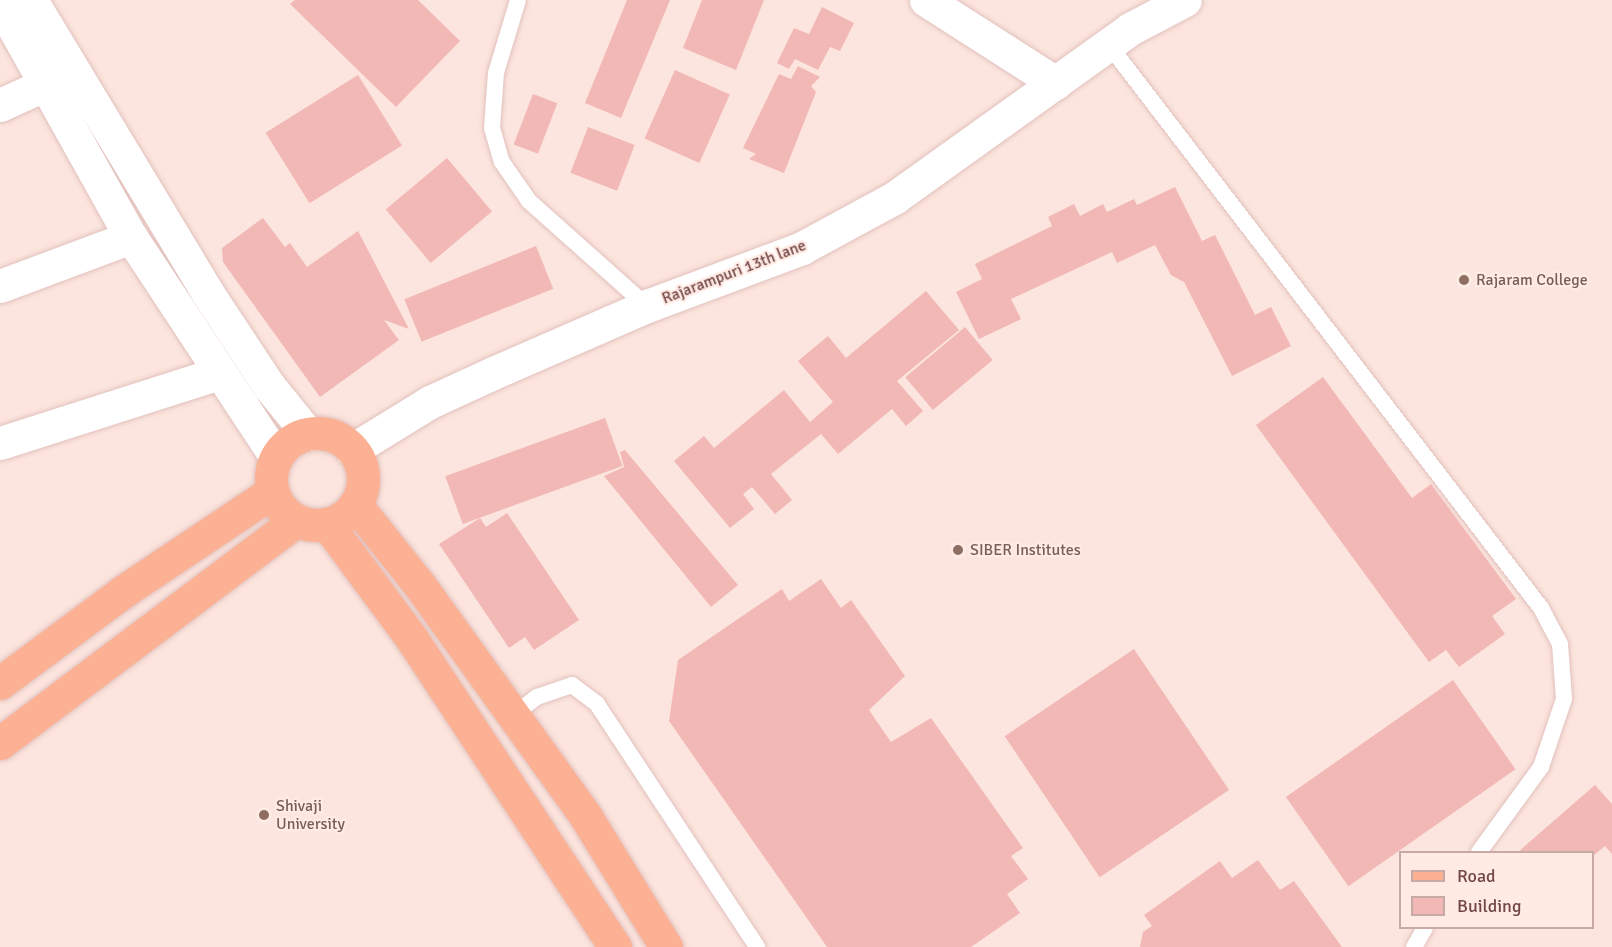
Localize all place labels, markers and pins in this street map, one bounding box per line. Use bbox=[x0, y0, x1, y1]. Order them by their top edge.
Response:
place label: Rajaram College bbox=[1476, 270, 1588, 290]
marker: Rajaram College bbox=[1457, 273, 1471, 287]
place label: SIBER Institutes bbox=[970, 540, 1081, 560]
marker: SIBER Institutes bbox=[951, 543, 965, 557]
place label: Shivaji University bbox=[276, 796, 345, 834]
marker: Shivaji University bbox=[257, 808, 271, 822]

